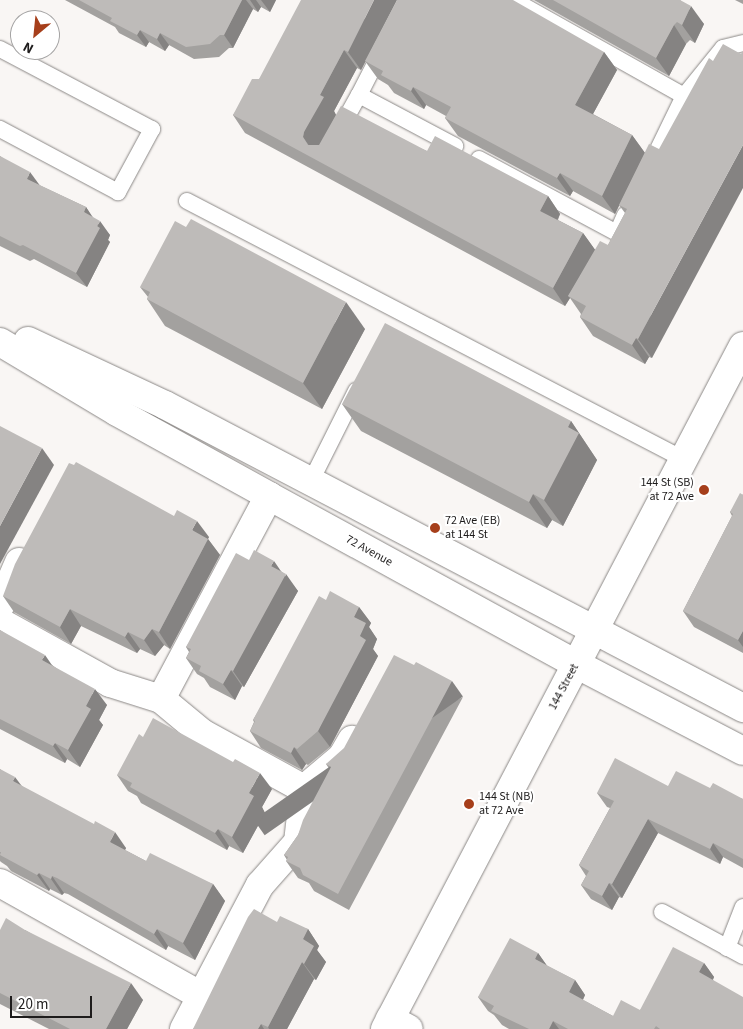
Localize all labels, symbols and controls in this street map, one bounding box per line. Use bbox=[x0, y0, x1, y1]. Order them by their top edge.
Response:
north arrow bbox=[10, 10, 60, 60]
text: N bbox=[20, 36, 37, 58]
place label: 144 St (SB) at 72 Ave bbox=[640, 476, 694, 504]
marker: 144 St (SB) at 72 Ave bbox=[698, 484, 710, 496]
place label: 72 Ave (EB) at 144 St bbox=[445, 514, 500, 542]
marker: 72 Ave (EB) at 144 St bbox=[429, 522, 441, 534]
street label: 72 Avenue bbox=[343, 532, 395, 570]
street label: 144 Street bbox=[546, 661, 582, 713]
place label: 144 St (NB) at 72 Ave bbox=[479, 790, 534, 818]
marker: 144 St (NB) at 72 Ave bbox=[463, 798, 475, 810]
scale bar bbox=[12, 986, 95, 1018]
text: 20 m bbox=[18, 994, 48, 1015]

